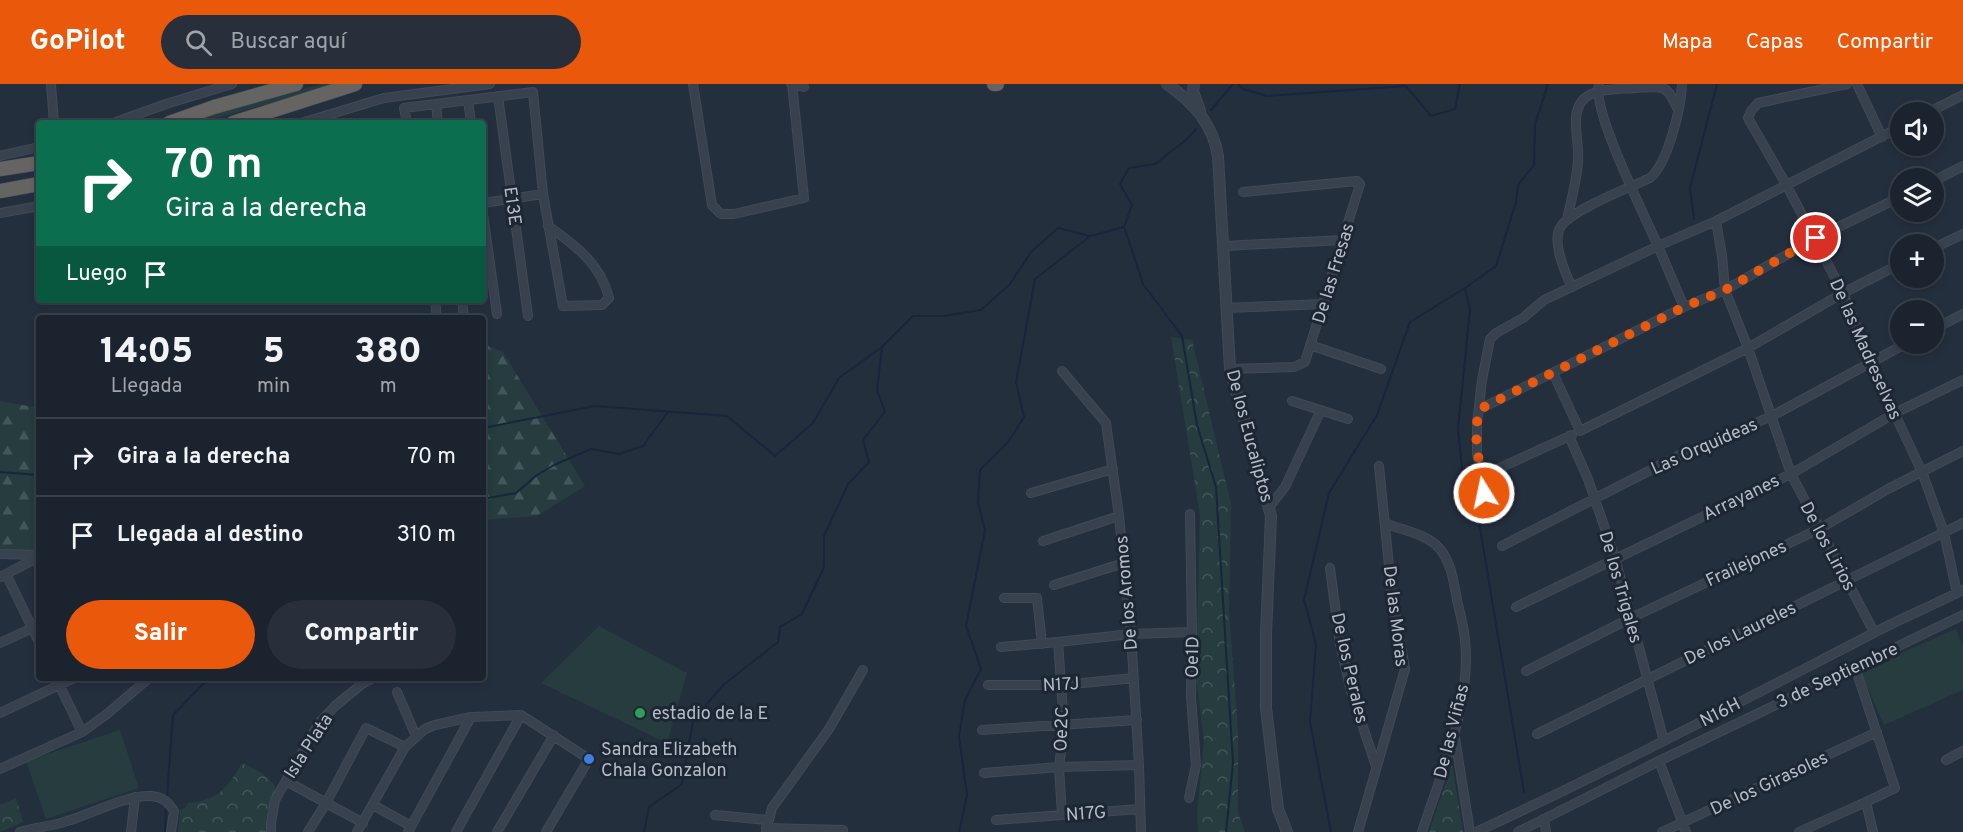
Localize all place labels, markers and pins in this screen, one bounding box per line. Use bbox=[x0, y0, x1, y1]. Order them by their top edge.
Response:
pin bbox=[1790, 212, 1841, 263]
place label: estadio de la E bbox=[652, 703, 768, 726]
marker: estadio de la E bbox=[633, 706, 647, 720]
place label: Sandra Elizabeth Chala Gonzalon bbox=[601, 739, 737, 783]
marker: Sandra Elizabeth Chala Gonzalon bbox=[582, 752, 596, 766]

